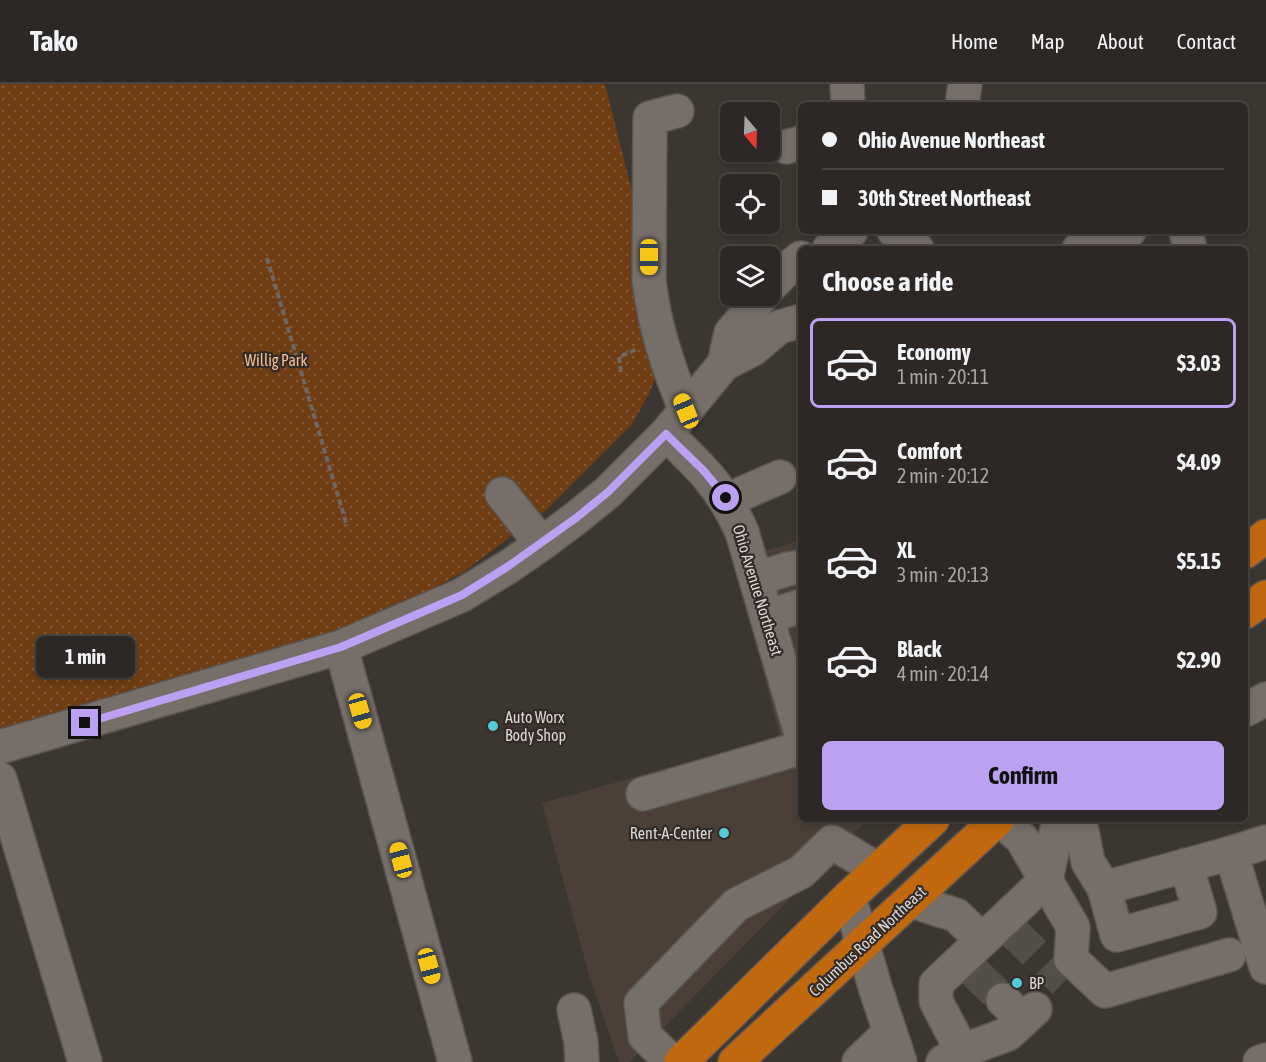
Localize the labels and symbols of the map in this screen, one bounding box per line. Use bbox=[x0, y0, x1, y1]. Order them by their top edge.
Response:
north arrow bbox=[720, 102, 780, 162]
car bbox=[640, 239, 658, 275]
park label: Willig Park bbox=[244, 351, 308, 370]
car bbox=[671, 391, 701, 431]
route start bbox=[712, 484, 739, 511]
street label: Ohio Avenue Northeast bbox=[730, 522, 787, 658]
callout: 1 min bbox=[36, 636, 134, 678]
car bbox=[346, 691, 374, 731]
place label: Auto Worx Body Shop bbox=[505, 708, 566, 745]
route end bbox=[71, 709, 98, 736]
marker: Auto Worx Body Shop bbox=[486, 719, 500, 733]
place label: Rent-A-Center bbox=[630, 824, 712, 842]
marker: Rent-A-Center bbox=[717, 826, 731, 840]
car bbox=[388, 840, 414, 880]
street label: Columbus Road Northeast bbox=[805, 882, 929, 1000]
car bbox=[416, 946, 442, 986]
place label: BP bbox=[1029, 974, 1045, 992]
marker: BP bbox=[1010, 976, 1024, 990]

